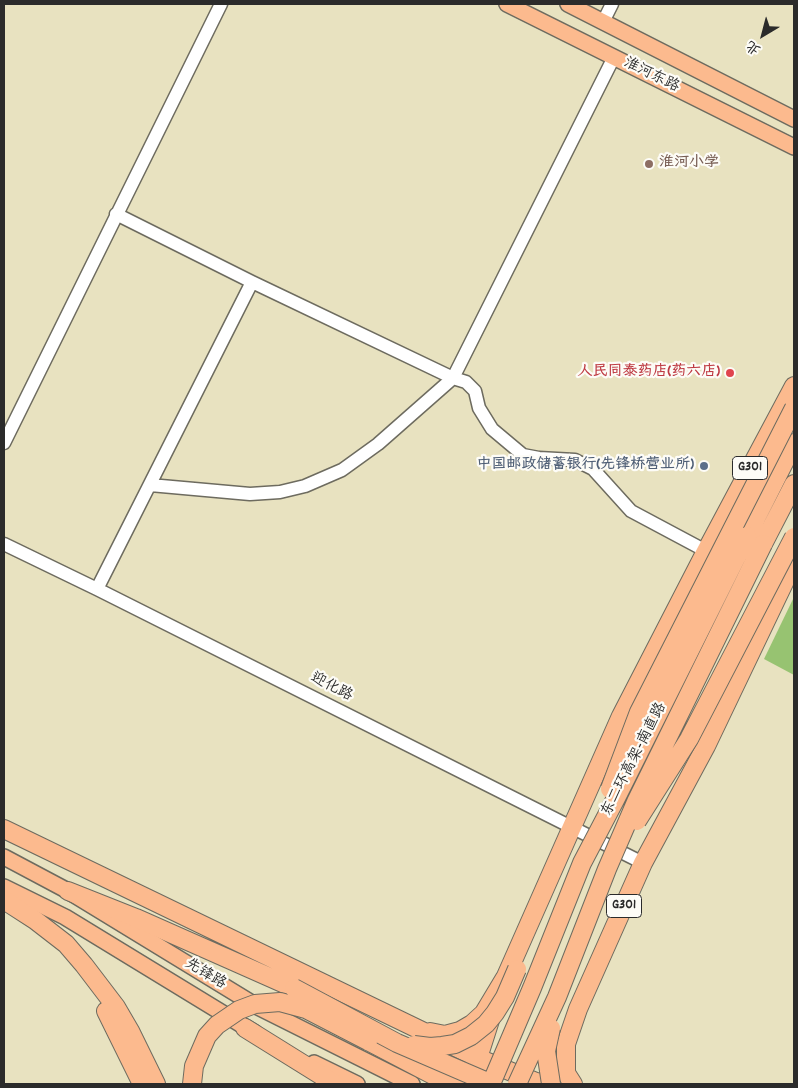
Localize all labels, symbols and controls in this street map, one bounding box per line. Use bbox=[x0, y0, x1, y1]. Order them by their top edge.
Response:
north arrow bbox=[738, 10, 788, 60]
text: 北 bbox=[742, 35, 766, 59]
street label: 淮河东路 bbox=[620, 55, 682, 97]
place label: 淮河小学 bbox=[659, 155, 719, 173]
marker: 淮河小学 bbox=[643, 158, 655, 170]
place label: 人民同泰药店(药六店) bbox=[578, 364, 720, 382]
marker: 人民同泰药店(药六店) bbox=[724, 367, 736, 379]
road number: G301 bbox=[732, 456, 768, 479]
place label: 中国邮政储蓄银行(先锋桥营业所) bbox=[477, 457, 694, 475]
marker: 中国邮政储蓄银行(先锋桥营业所) bbox=[698, 460, 710, 472]
street label: 迎化路 bbox=[307, 670, 355, 706]
street label: 东二环高架-南直路 bbox=[599, 700, 671, 820]
road number: G301 bbox=[606, 894, 642, 918]
street label: 先锋路 bbox=[181, 956, 229, 994]

